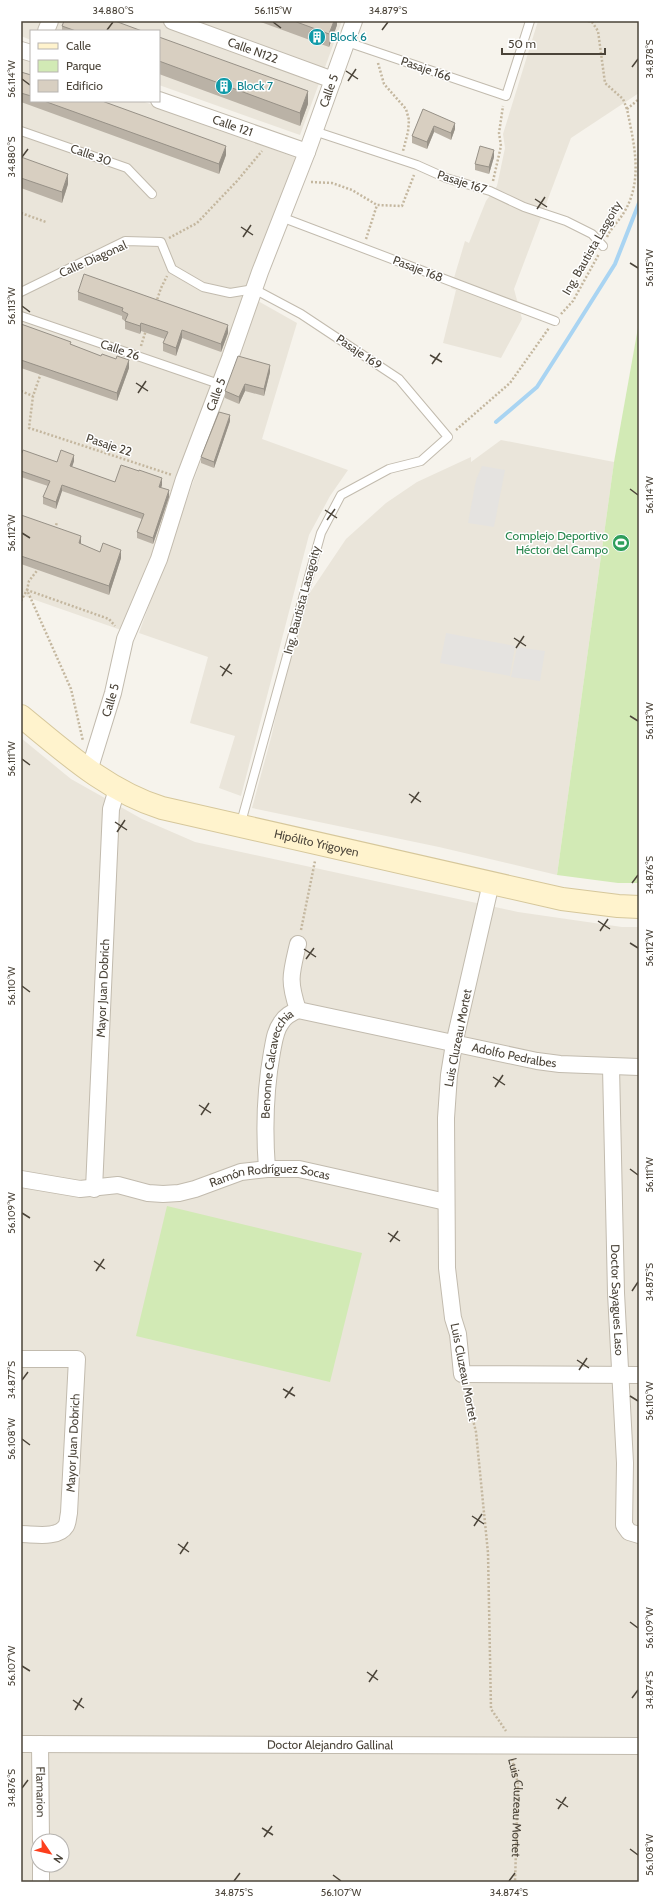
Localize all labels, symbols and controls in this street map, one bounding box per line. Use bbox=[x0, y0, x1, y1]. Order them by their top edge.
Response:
text: 34.880°S bbox=[93, 4, 134, 17]
text: 56.115°W bbox=[254, 4, 292, 17]
text: 34.879°S bbox=[369, 4, 407, 17]
building icon: Block 6 bbox=[307, 27, 327, 47]
place label: Block 6 bbox=[330, 29, 367, 44]
legend bbox=[30, 30, 160, 102]
scale bar bbox=[502, 30, 605, 56]
street label: Calle N122 bbox=[226, 34, 280, 66]
text: 50 m bbox=[508, 36, 536, 51]
text: Calle bbox=[66, 38, 91, 53]
text: 34.878°S bbox=[643, 39, 656, 79]
street label: Pasaje 166 bbox=[399, 53, 453, 84]
text: Parque bbox=[66, 58, 101, 73]
text: 56.114°W bbox=[5, 60, 18, 98]
street label: Calle 5 bbox=[316, 72, 341, 109]
building icon: Block 7 bbox=[214, 76, 234, 96]
text: Edificio bbox=[66, 78, 103, 93]
place label: Block 7 bbox=[237, 78, 273, 93]
street label: Calle 121 bbox=[211, 111, 255, 139]
text: 34.880°S bbox=[5, 136, 18, 177]
street label: Calle 30 bbox=[69, 141, 114, 169]
street label: Pasaje 167 bbox=[435, 166, 489, 197]
street label: Ing. Bautista Lasgoity bbox=[559, 198, 625, 297]
street label: Calle Diagonal bbox=[57, 237, 129, 280]
text: 56.115°W bbox=[643, 249, 656, 287]
street label: Pasaje 168 bbox=[391, 252, 445, 285]
text: 56.113°W bbox=[5, 287, 18, 325]
street label: Pasaje 169 bbox=[333, 331, 385, 372]
street label: Calle 26 bbox=[98, 336, 142, 363]
street label: Calle 5 bbox=[203, 376, 229, 413]
street label: Pasaje 22 bbox=[84, 430, 134, 459]
text: 56.114°W bbox=[643, 476, 656, 514]
text: 56.112°W bbox=[5, 514, 18, 552]
place label: Complejo Deportivo Héctor del Campo bbox=[505, 528, 608, 557]
sports icon: Complejo Deportivo Héctor del Campo bbox=[611, 533, 631, 553]
street label: Ing. Bautista Lasagoity bbox=[280, 544, 323, 656]
street label: Calle 5 bbox=[98, 682, 122, 719]
text: 56.113°W bbox=[643, 702, 656, 740]
text: 56.111°W bbox=[5, 741, 18, 777]
street label: Hipólito Yrigoyen bbox=[273, 826, 361, 860]
text: 34.876°S bbox=[643, 856, 656, 894]
text: 56.112°W bbox=[643, 929, 656, 967]
street label: Mayor Juan Dobrich bbox=[93, 938, 112, 1038]
text: 56.110°W bbox=[5, 966, 18, 1005]
street label: Luis Cluzeau Mortet bbox=[441, 988, 474, 1088]
street label: Benonne Calcavecchia bbox=[257, 1006, 296, 1119]
street label: Adolfo Pedralbes bbox=[471, 1039, 558, 1070]
text: 56.111°W bbox=[643, 1157, 656, 1193]
street label: Ramón Rodríguez Socas bbox=[207, 1161, 332, 1190]
text: 56.109°W bbox=[5, 1192, 18, 1234]
street label: Doctor Sayagues Laso bbox=[608, 1244, 627, 1356]
text: 34.875°S bbox=[643, 1263, 656, 1301]
street label: Luis Cluzeau Mortet bbox=[448, 1322, 481, 1422]
text: 34.877°S bbox=[5, 1361, 18, 1399]
text: 56.110°W bbox=[643, 1381, 656, 1420]
street label: Mayor Juan Dobrich bbox=[62, 1393, 83, 1493]
text: 56.108°W bbox=[5, 1418, 18, 1460]
text: 56.109°W bbox=[643, 1607, 656, 1649]
text: 56.107°W bbox=[5, 1645, 18, 1686]
text: 34.874°S bbox=[643, 1671, 656, 1709]
street label: Doctor Alejandro Gallinal bbox=[267, 1737, 393, 1752]
street label: Luis Cluzeau Mortet bbox=[505, 1756, 527, 1857]
street label: Flamarion bbox=[33, 1766, 49, 1818]
text: 34.876°S bbox=[5, 1769, 18, 1807]
north arrow bbox=[30, 1833, 70, 1873]
text: 56.108°W bbox=[643, 1834, 656, 1876]
text: N bbox=[50, 1851, 66, 1866]
text: 34.875°S bbox=[215, 1886, 253, 1899]
text: 56.107°W bbox=[321, 1886, 362, 1899]
text: 34.874°S bbox=[490, 1886, 528, 1899]

